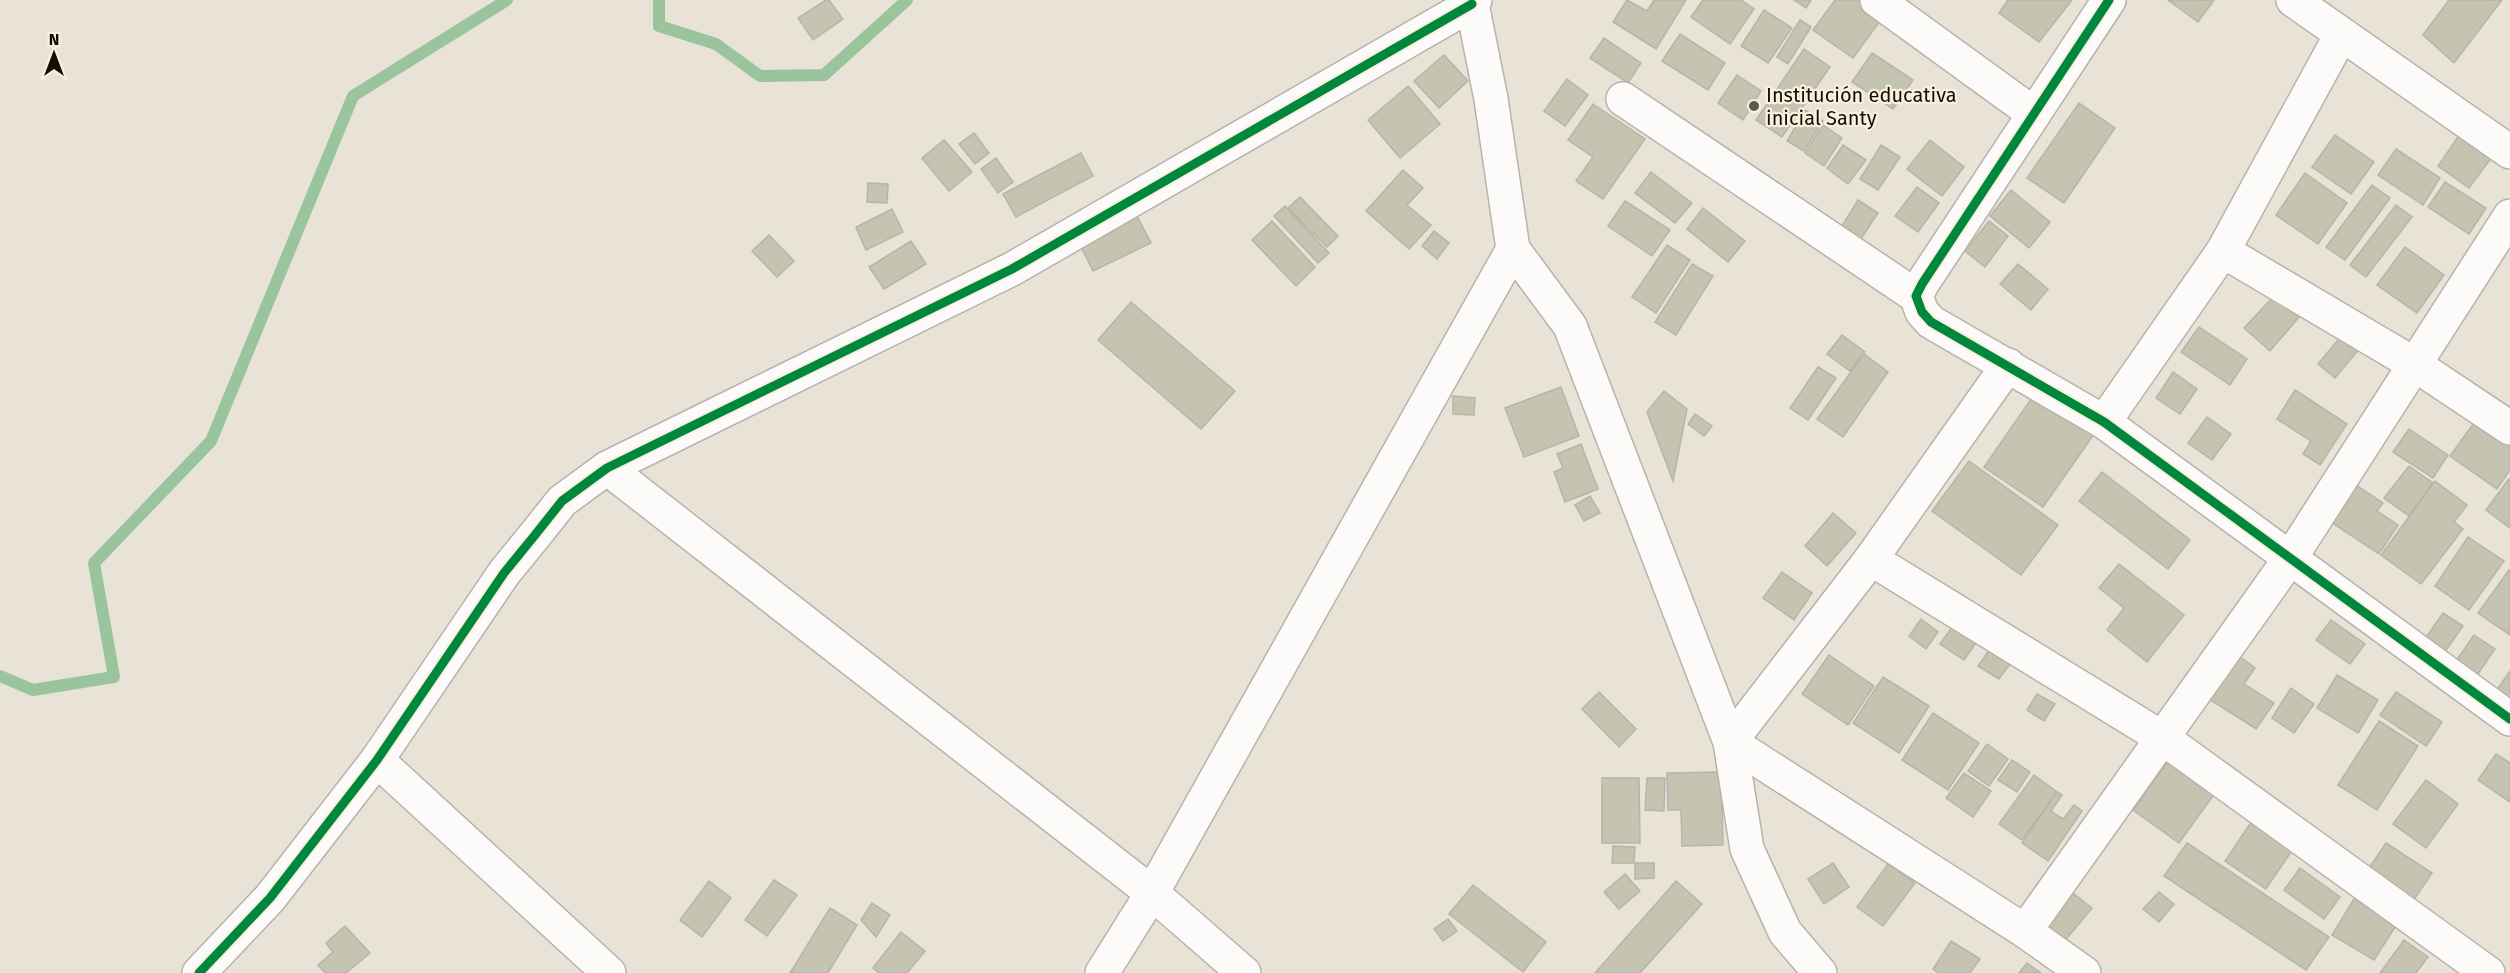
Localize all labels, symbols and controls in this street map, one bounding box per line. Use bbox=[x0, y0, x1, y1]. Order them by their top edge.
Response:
north arrow bbox=[24, 24, 84, 84]
text: N bbox=[49, 30, 59, 49]
place label: Institución educativa inicial Santy bbox=[1766, 83, 1957, 130]
marker: Institución educativa inicial Santy bbox=[1747, 99, 1761, 113]

